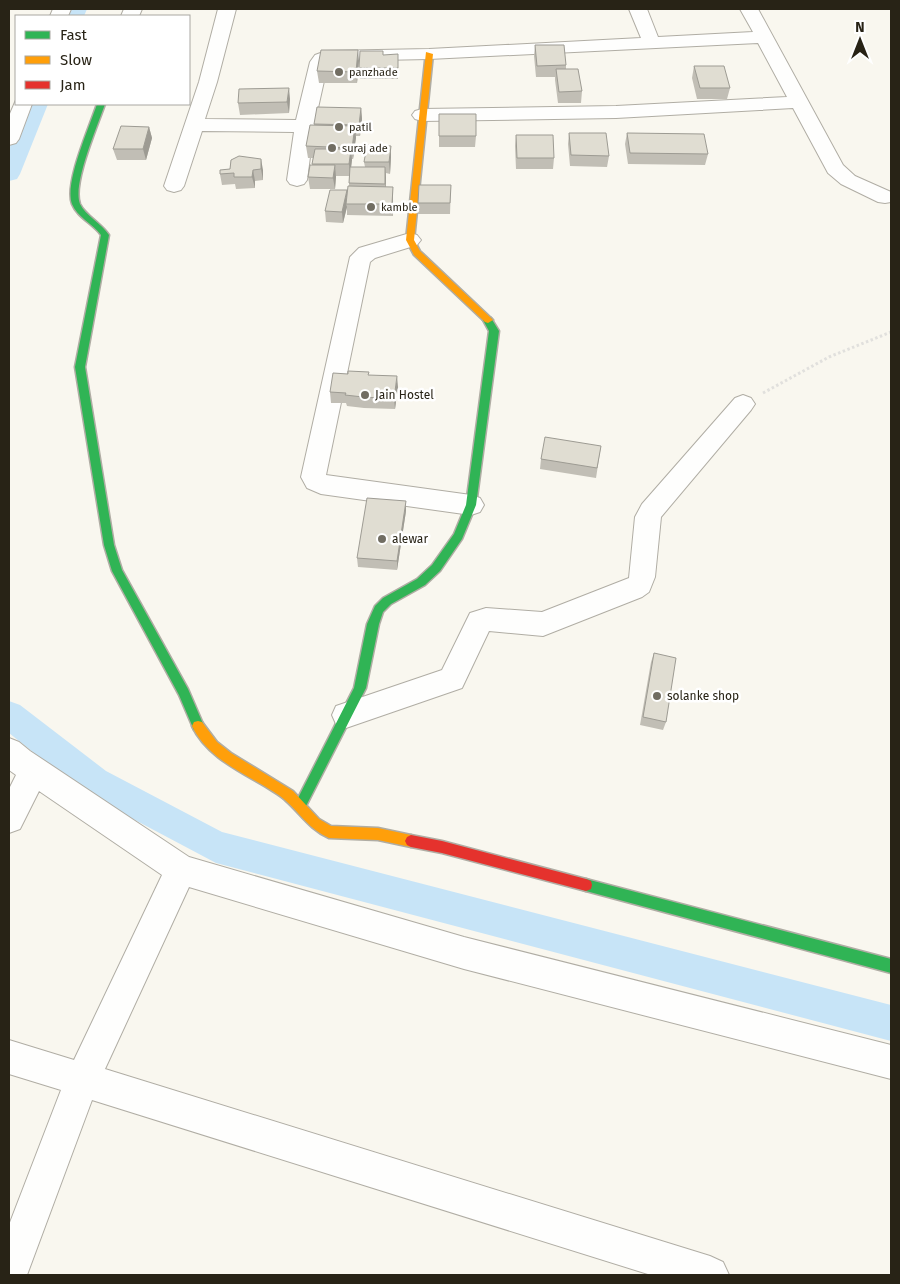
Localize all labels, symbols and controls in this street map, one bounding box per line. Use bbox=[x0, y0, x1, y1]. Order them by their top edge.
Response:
legend bbox=[15, 15, 190, 105]
north arrow bbox=[835, 15, 885, 65]
text: N bbox=[855, 19, 865, 36]
text: Fast bbox=[60, 26, 87, 44]
text: Slow bbox=[60, 51, 92, 69]
marker: panzhade bbox=[333, 66, 345, 78]
place label: panzhade bbox=[349, 66, 398, 79]
text: Jam bbox=[60, 76, 86, 94]
marker: patil bbox=[333, 121, 345, 133]
place label: patil bbox=[349, 121, 372, 134]
marker: suraj ade bbox=[326, 142, 338, 154]
place label: suraj ade bbox=[342, 142, 388, 155]
marker: kamble bbox=[365, 201, 377, 213]
place label: kamble bbox=[381, 201, 418, 214]
place label: Jain Hostel bbox=[375, 388, 434, 402]
marker: Jain Hostel bbox=[359, 389, 371, 401]
place label: alewar bbox=[392, 532, 428, 546]
marker: alewar bbox=[376, 533, 388, 545]
place label: solanke shop bbox=[667, 689, 739, 703]
marker: solanke shop bbox=[651, 690, 663, 702]

